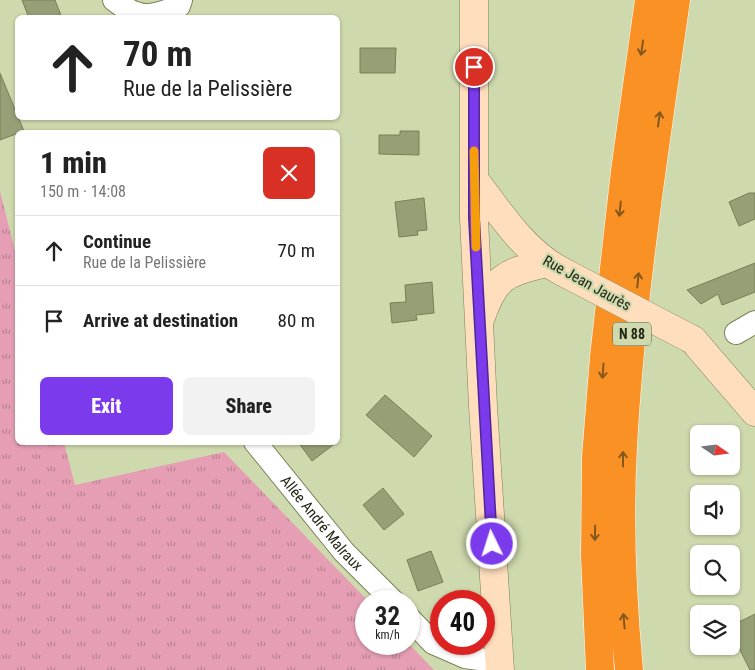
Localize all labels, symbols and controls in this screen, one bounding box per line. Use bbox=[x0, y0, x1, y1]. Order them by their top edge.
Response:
text: 70 m bbox=[123, 34, 192, 75]
icon: ahead bbox=[40, 35, 105, 100]
one-way arrow bbox=[637, 40, 647, 56]
pin bbox=[453, 46, 495, 88]
icon: arrive bbox=[460, 53, 488, 81]
text: Rue de la Pelissière bbox=[123, 76, 292, 101]
one-way arrow bbox=[654, 111, 664, 127]
text: 1 min bbox=[40, 145, 107, 180]
button: close bbox=[263, 147, 315, 199]
text: 150 m · 14:08 bbox=[40, 182, 126, 201]
one-way arrow bbox=[615, 201, 625, 217]
text: Continue bbox=[83, 230, 151, 253]
icon: ahead bbox=[40, 237, 68, 265]
text: 70 m bbox=[278, 239, 315, 262]
street label: Rue Jean Jaurès bbox=[540, 251, 634, 315]
text: Rue de la Pelissière bbox=[83, 253, 206, 272]
one-way arrow bbox=[633, 272, 643, 288]
icon: arrive bbox=[40, 307, 68, 335]
text: Arrive at destination bbox=[83, 309, 238, 332]
text: 80 m bbox=[278, 309, 315, 332]
road number: N 88 bbox=[613, 322, 651, 346]
one-way arrow bbox=[598, 363, 607, 379]
button: Exit bbox=[40, 377, 173, 435]
button: Share bbox=[183, 377, 315, 435]
north arrow bbox=[690, 425, 740, 475]
map controls bbox=[690, 425, 740, 655]
one-way arrow bbox=[618, 451, 627, 467]
street label: Allée André Malraux bbox=[277, 472, 367, 575]
button: sound bbox=[690, 485, 740, 535]
position arrow bbox=[465, 517, 517, 569]
one-way arrow bbox=[590, 524, 600, 541]
button: search bbox=[690, 545, 740, 595]
speed limit sign: 40 bbox=[430, 590, 495, 655]
text: 32 bbox=[375, 602, 400, 631]
button: layers bbox=[690, 605, 740, 655]
one-way arrow bbox=[620, 614, 629, 630]
text: km/h bbox=[375, 628, 400, 642]

